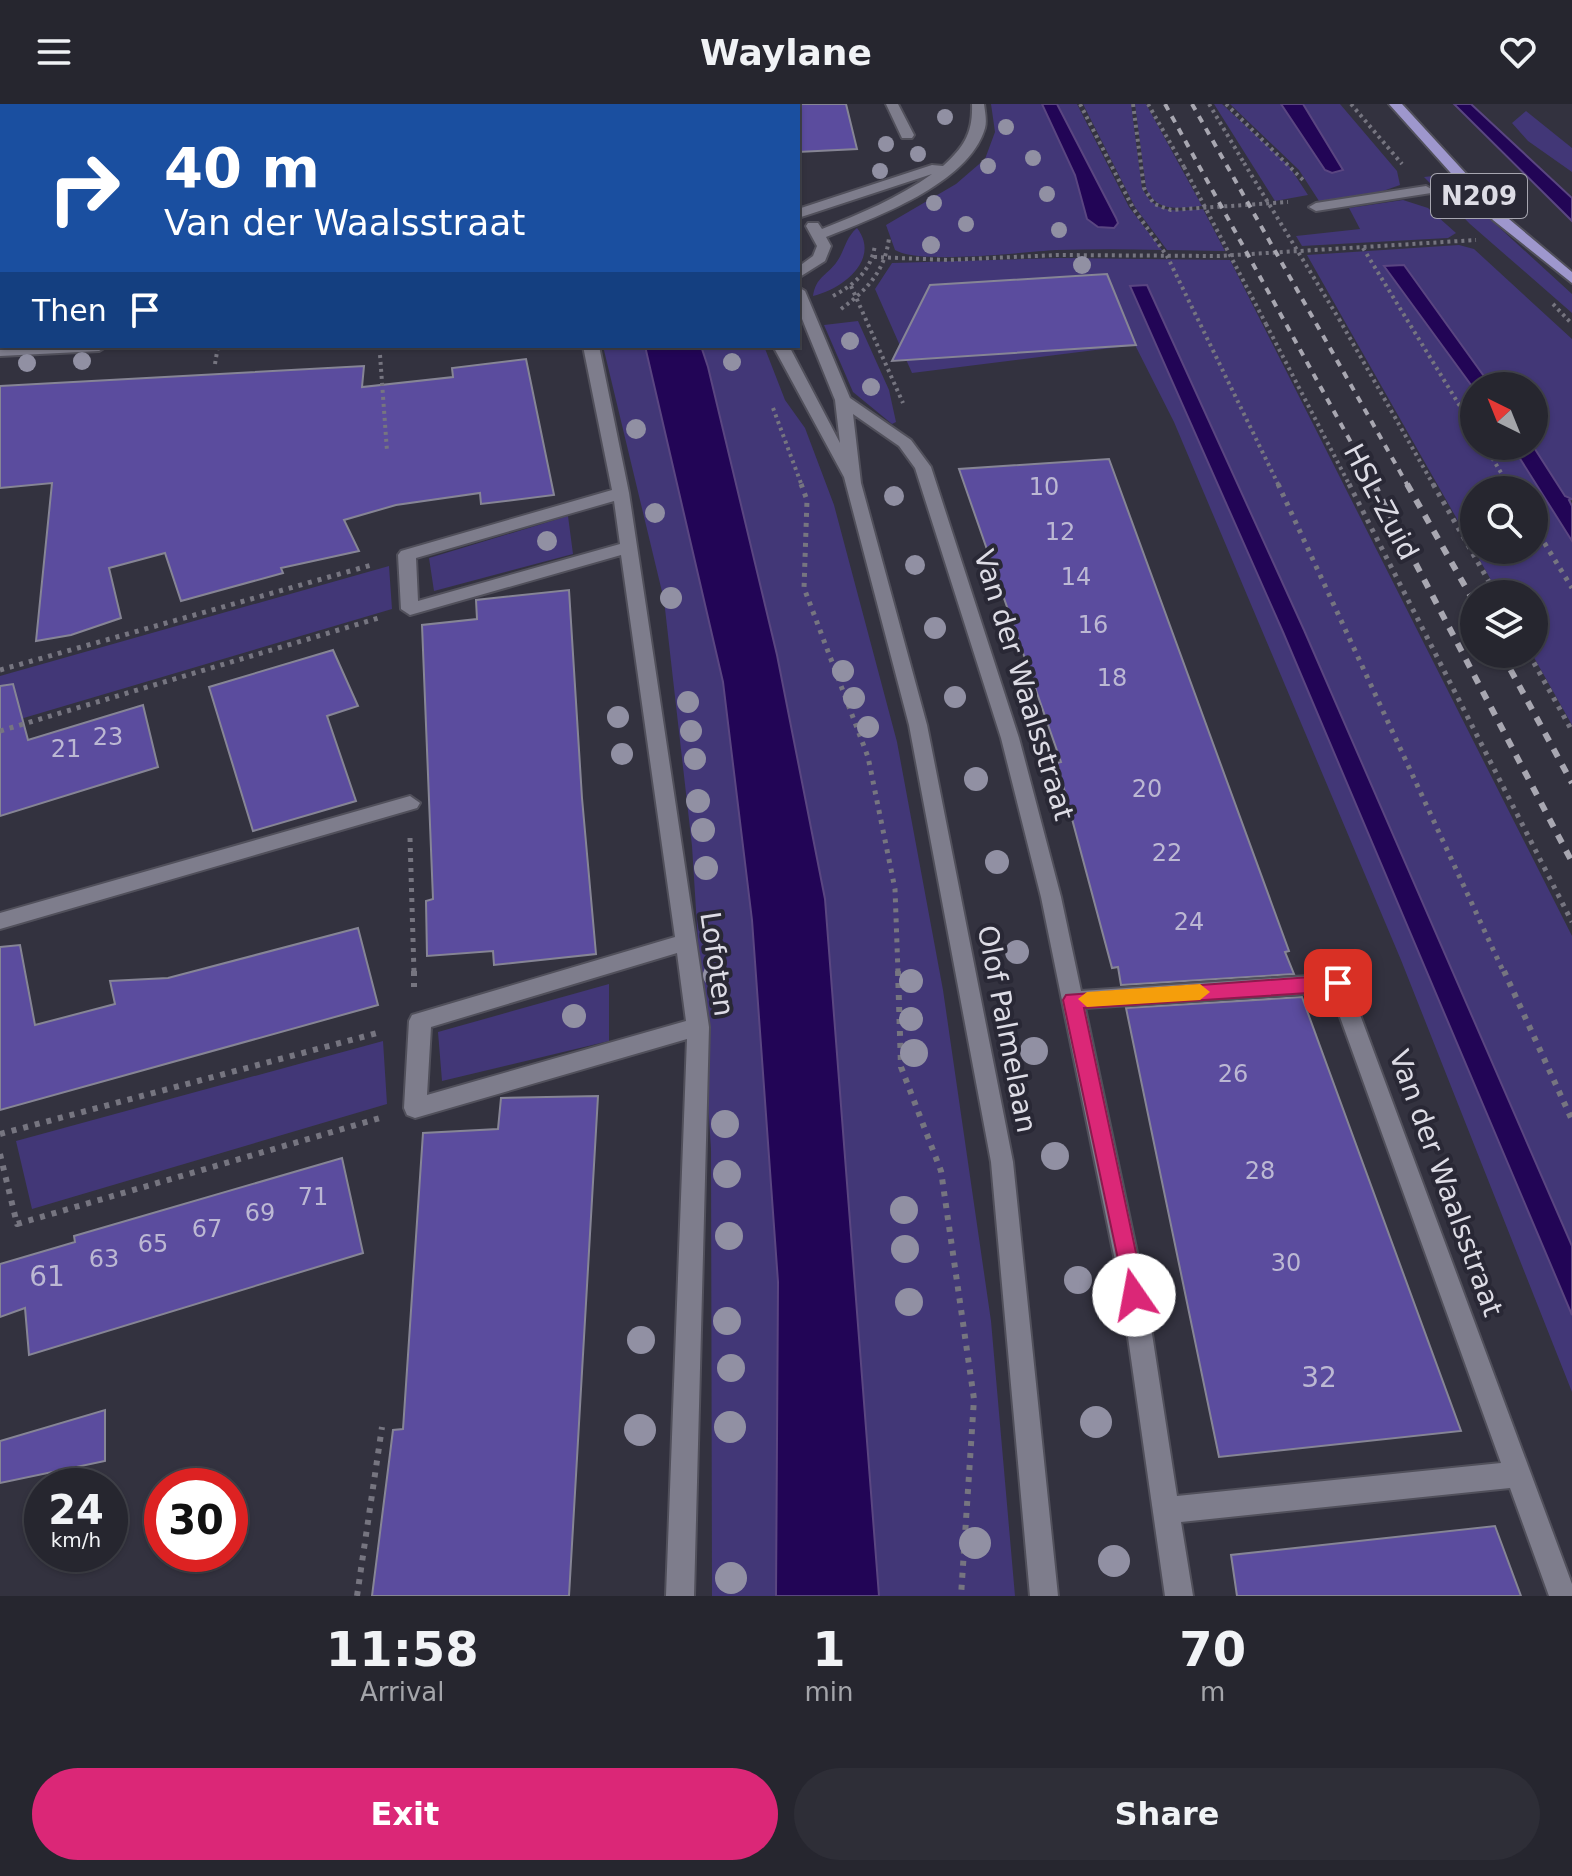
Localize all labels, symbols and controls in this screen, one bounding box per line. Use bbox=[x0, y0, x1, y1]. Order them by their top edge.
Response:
icon: menu bbox=[32, 30, 76, 74]
icon: heart bbox=[1496, 30, 1540, 74]
text: Waylane bbox=[700, 32, 872, 73]
text: 40 m bbox=[164, 135, 320, 200]
icon: right bbox=[32, 136, 136, 240]
road number: N209 bbox=[1431, 174, 1527, 218]
text: Van der Waalsstraat bbox=[164, 202, 525, 243]
icon: arrive bbox=[123, 288, 167, 332]
text: Then bbox=[32, 293, 107, 328]
north arrow bbox=[1460, 372, 1548, 460]
map controls bbox=[1460, 372, 1548, 668]
street label: HSL-Zuid bbox=[1337, 438, 1425, 566]
house number: 10 bbox=[1029, 473, 1059, 501]
button: search bbox=[1460, 476, 1548, 564]
house number: 12 bbox=[1045, 518, 1075, 546]
street label: Van der Waalsstraat bbox=[967, 546, 1081, 824]
house number: 14 bbox=[1061, 563, 1091, 591]
button: layers bbox=[1460, 580, 1548, 668]
house number: 16 bbox=[1078, 611, 1108, 639]
house number: 18 bbox=[1097, 664, 1127, 692]
house number: 23 bbox=[93, 723, 123, 751]
house number: 21 bbox=[51, 735, 81, 763]
house number: 20 bbox=[1132, 775, 1162, 803]
house number: 22 bbox=[1152, 839, 1182, 867]
house number: 24 bbox=[1174, 908, 1204, 936]
street label: Lofoten bbox=[693, 910, 741, 1018]
street label: Olof Palmelaan bbox=[971, 922, 1043, 1136]
pin bbox=[1304, 949, 1372, 1017]
icon: arrive bbox=[1316, 961, 1360, 1005]
street label: Van der Waalsstraat bbox=[1382, 1045, 1510, 1321]
house number: 26 bbox=[1218, 1060, 1248, 1088]
house number: 28 bbox=[1245, 1157, 1275, 1185]
house number: 71 bbox=[298, 1183, 328, 1211]
house number: 69 bbox=[245, 1199, 275, 1227]
house number: 67 bbox=[192, 1215, 222, 1243]
house number: 65 bbox=[138, 1230, 168, 1258]
house number: 63 bbox=[89, 1245, 119, 1273]
house number: 30 bbox=[1271, 1249, 1301, 1277]
position arrow bbox=[1092, 1253, 1176, 1337]
house number: 61 bbox=[29, 1260, 65, 1293]
house number: 32 bbox=[1301, 1361, 1337, 1394]
speed limit sign: 30 bbox=[144, 1468, 248, 1572]
text: 24 bbox=[48, 1487, 104, 1533]
text: km/h bbox=[51, 1528, 101, 1552]
text: 11:58 bbox=[326, 1621, 479, 1677]
text: 1 bbox=[812, 1621, 846, 1677]
text: 70 bbox=[1179, 1621, 1246, 1677]
text: Arrival bbox=[360, 1677, 444, 1707]
text: min bbox=[804, 1677, 854, 1707]
text: m bbox=[1200, 1677, 1225, 1707]
button: Exit bbox=[32, 1768, 778, 1860]
button: Share bbox=[794, 1768, 1540, 1860]

